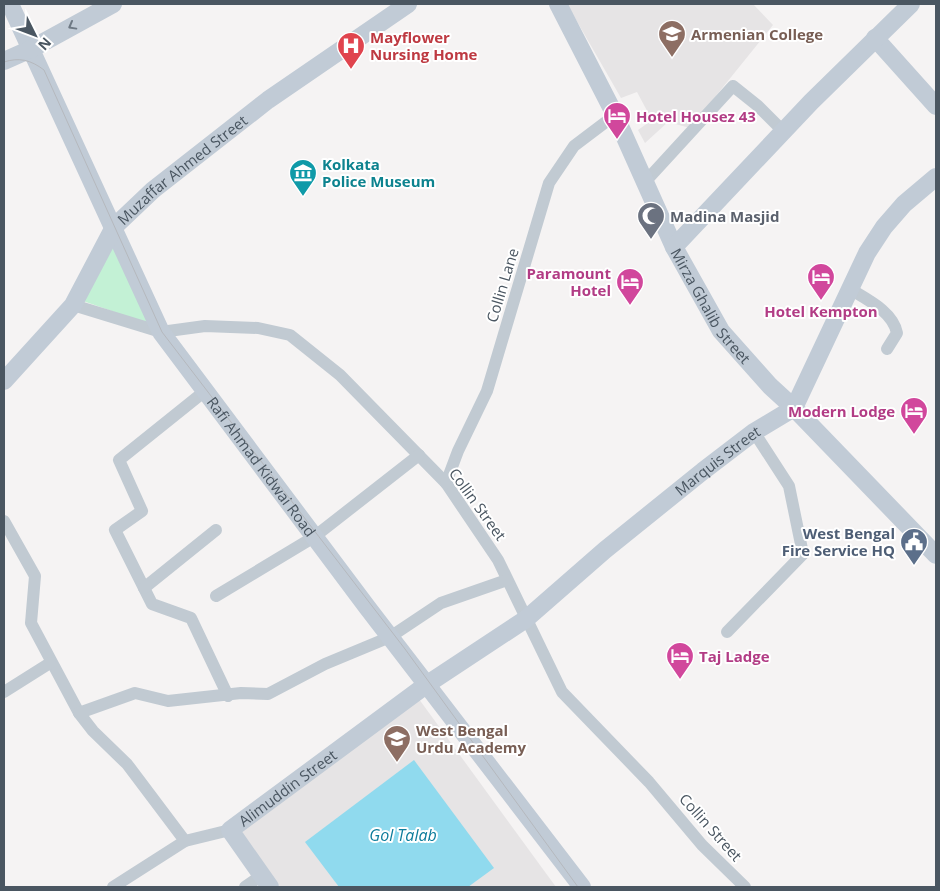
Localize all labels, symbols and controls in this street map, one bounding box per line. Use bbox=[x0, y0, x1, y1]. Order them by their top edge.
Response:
north arrow bbox=[10, 10, 60, 60]
school or university icon: Armenian College bbox=[657, 19, 687, 58]
one-way arrow bbox=[68, 20, 77, 30]
place label: Armenian College bbox=[691, 24, 823, 44]
place label: Mayflower Nursing Home bbox=[370, 27, 478, 64]
hospital icon: Mayflower Nursing Home bbox=[336, 31, 366, 70]
text: N bbox=[34, 33, 56, 55]
hotel icon: Hotel Housez 43 bbox=[602, 101, 632, 140]
place label: Hotel Housez 43 bbox=[636, 106, 756, 126]
street label: Muzaffar Ahmed Street bbox=[113, 110, 251, 229]
place label: Kolkata Police Museum bbox=[322, 154, 435, 191]
museum icon: Kolkata Police Museum bbox=[288, 158, 318, 197]
mosque icon: Madina Masjid bbox=[636, 201, 666, 240]
place label: Madina Masjid bbox=[670, 206, 779, 226]
street label: Mirza Ghalib Street bbox=[667, 244, 755, 368]
street label: Collin Lane bbox=[481, 245, 523, 325]
hotel icon: Hotel Kempton bbox=[806, 262, 836, 301]
place label: Paramount Hotel bbox=[526, 263, 611, 300]
hotel icon: Paramount Hotel bbox=[615, 267, 645, 306]
place label: Hotel Kempton bbox=[764, 301, 878, 321]
street label: Rafi Ahmad Kidwai Road bbox=[203, 392, 321, 540]
hotel icon: Modern Lodge bbox=[899, 396, 929, 435]
place label: Modern Lodge bbox=[788, 401, 895, 421]
street label: Marquis Street bbox=[671, 421, 764, 500]
street label: Collin Street bbox=[445, 464, 511, 544]
place label: West Bengal Fire Service HQ bbox=[782, 523, 895, 560]
public building icon: West Bengal Fire Service HQ bbox=[899, 527, 929, 566]
hotel icon: Taj Ladge bbox=[665, 641, 695, 680]
place label: Taj Ladge bbox=[699, 646, 770, 666]
place label: West Bengal Urdu Academy bbox=[416, 720, 527, 757]
school or university icon: West Bengal Urdu Academy bbox=[382, 724, 412, 763]
street label: Alimuddin Street bbox=[234, 745, 341, 831]
street label: Collin Street bbox=[675, 789, 747, 865]
water label: Gol Talab bbox=[369, 824, 437, 846]

